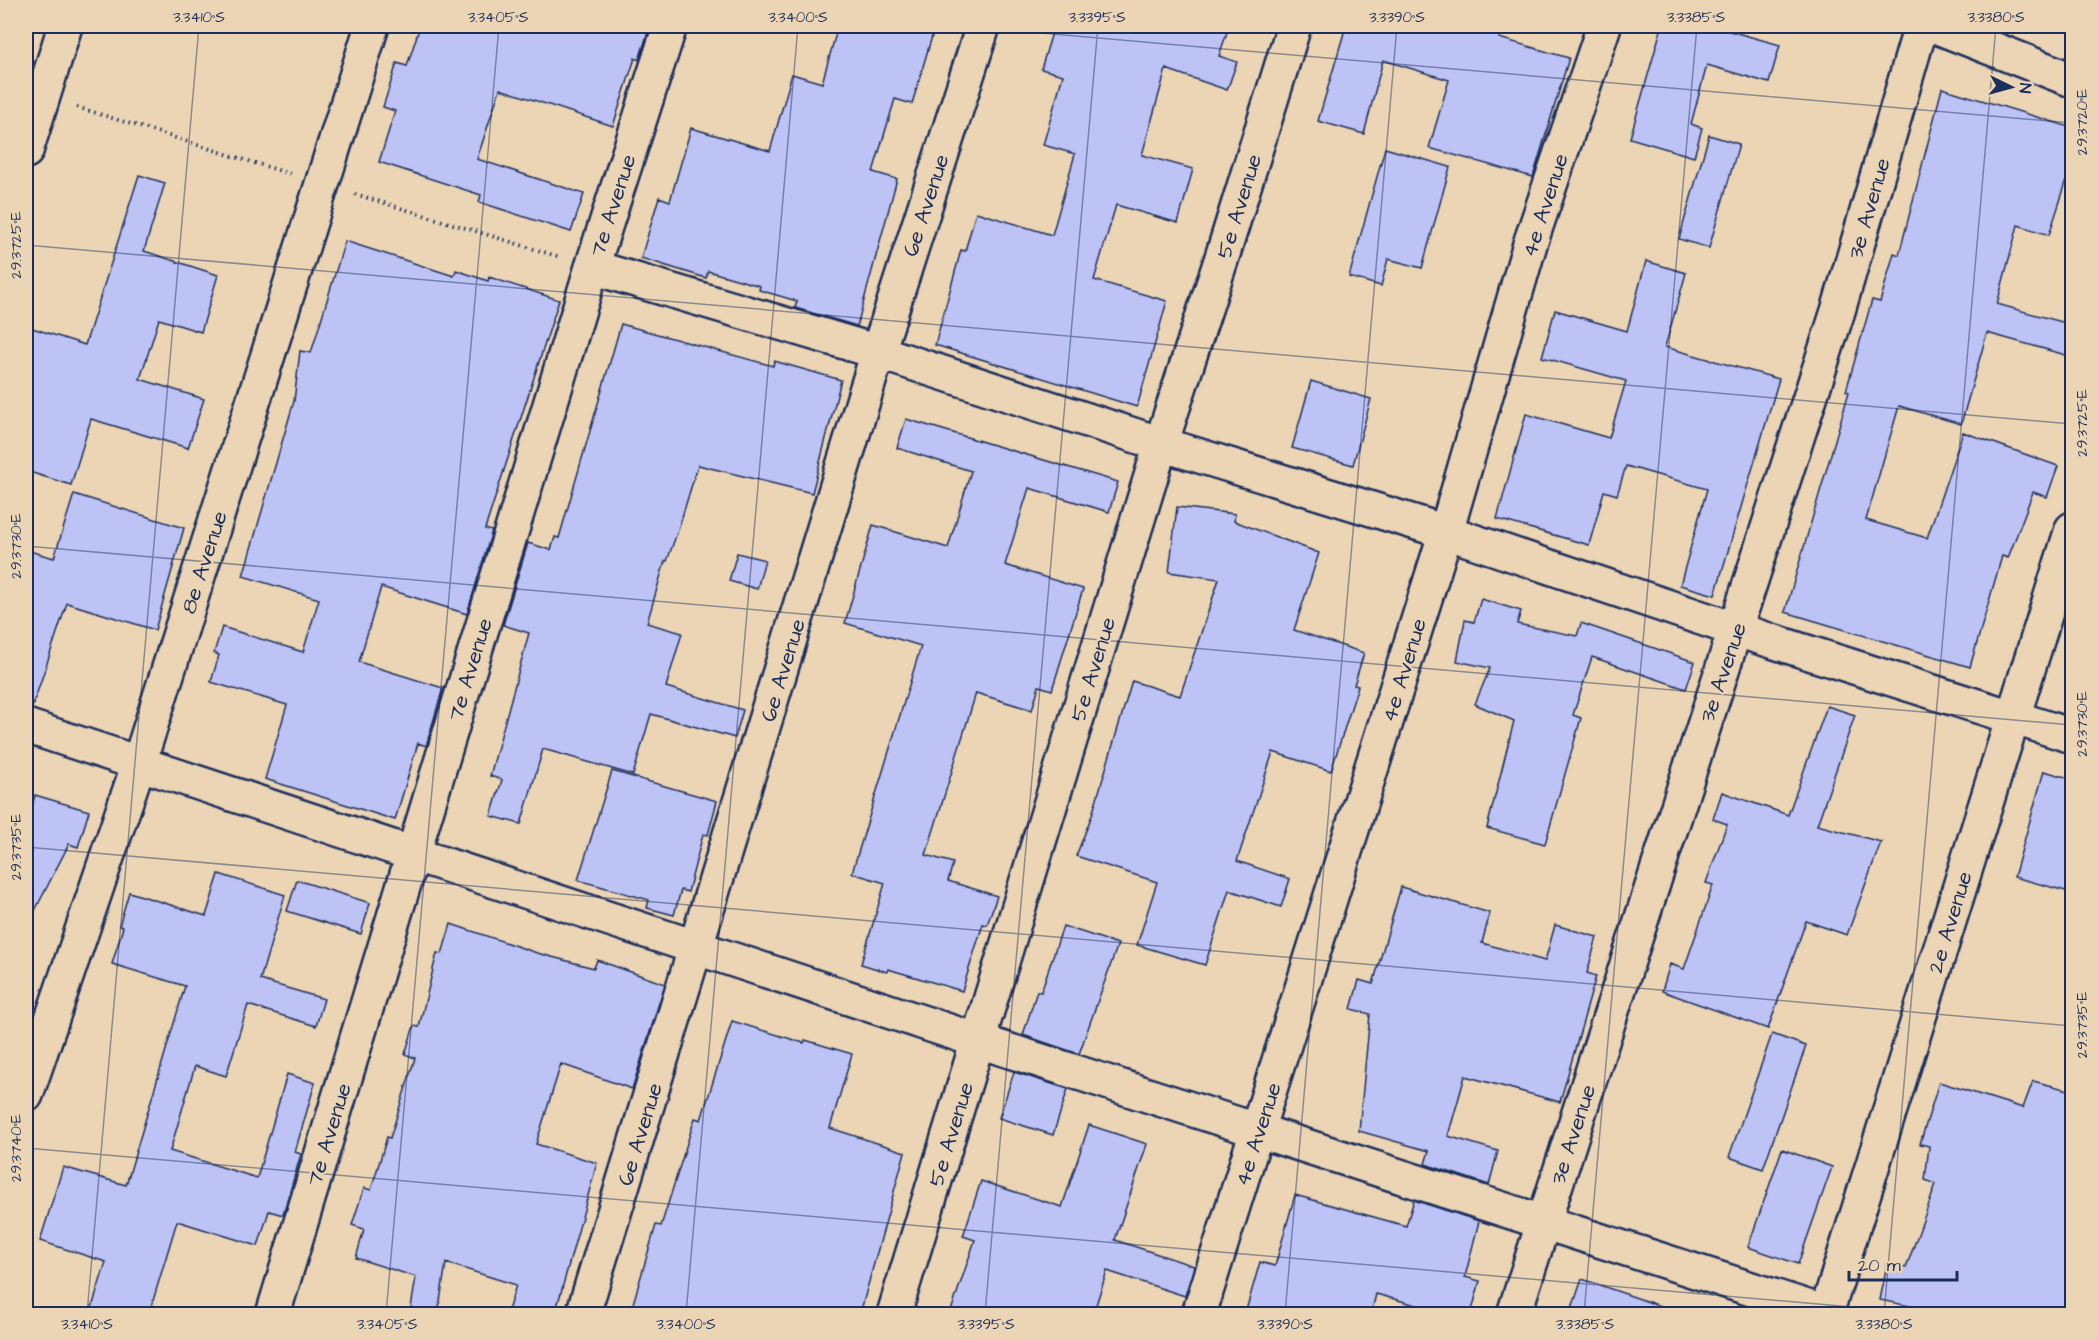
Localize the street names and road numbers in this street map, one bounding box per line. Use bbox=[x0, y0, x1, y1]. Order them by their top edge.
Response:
street label: 7e Avenue bbox=[582, 150, 645, 261]
street label: 6e Avenue bbox=[895, 150, 958, 261]
street label: 5e Avenue bbox=[1209, 150, 1270, 262]
street label: 4e Avenue bbox=[1514, 150, 1577, 261]
street label: 3e Avenue bbox=[1840, 154, 1899, 262]
street label: 8e Avenue bbox=[173, 507, 236, 618]
street label: 5e Avenue bbox=[1063, 613, 1124, 725]
street label: 7e Avenue bbox=[440, 614, 501, 725]
street label: 6e Avenue bbox=[753, 615, 814, 726]
street label: 4e Avenue bbox=[1374, 615, 1435, 726]
street label: 3e Avenue bbox=[1692, 618, 1755, 726]
street label: 2e Avenue bbox=[1920, 868, 1981, 977]
street label: 5e Avenue bbox=[921, 1078, 982, 1190]
street label: 7e Avenue bbox=[299, 1079, 360, 1190]
street label: 6e Avenue bbox=[610, 1079, 671, 1190]
street label: 4e Avenue bbox=[1227, 1079, 1290, 1190]
street label: 3e Avenue bbox=[1543, 1080, 1604, 1188]

